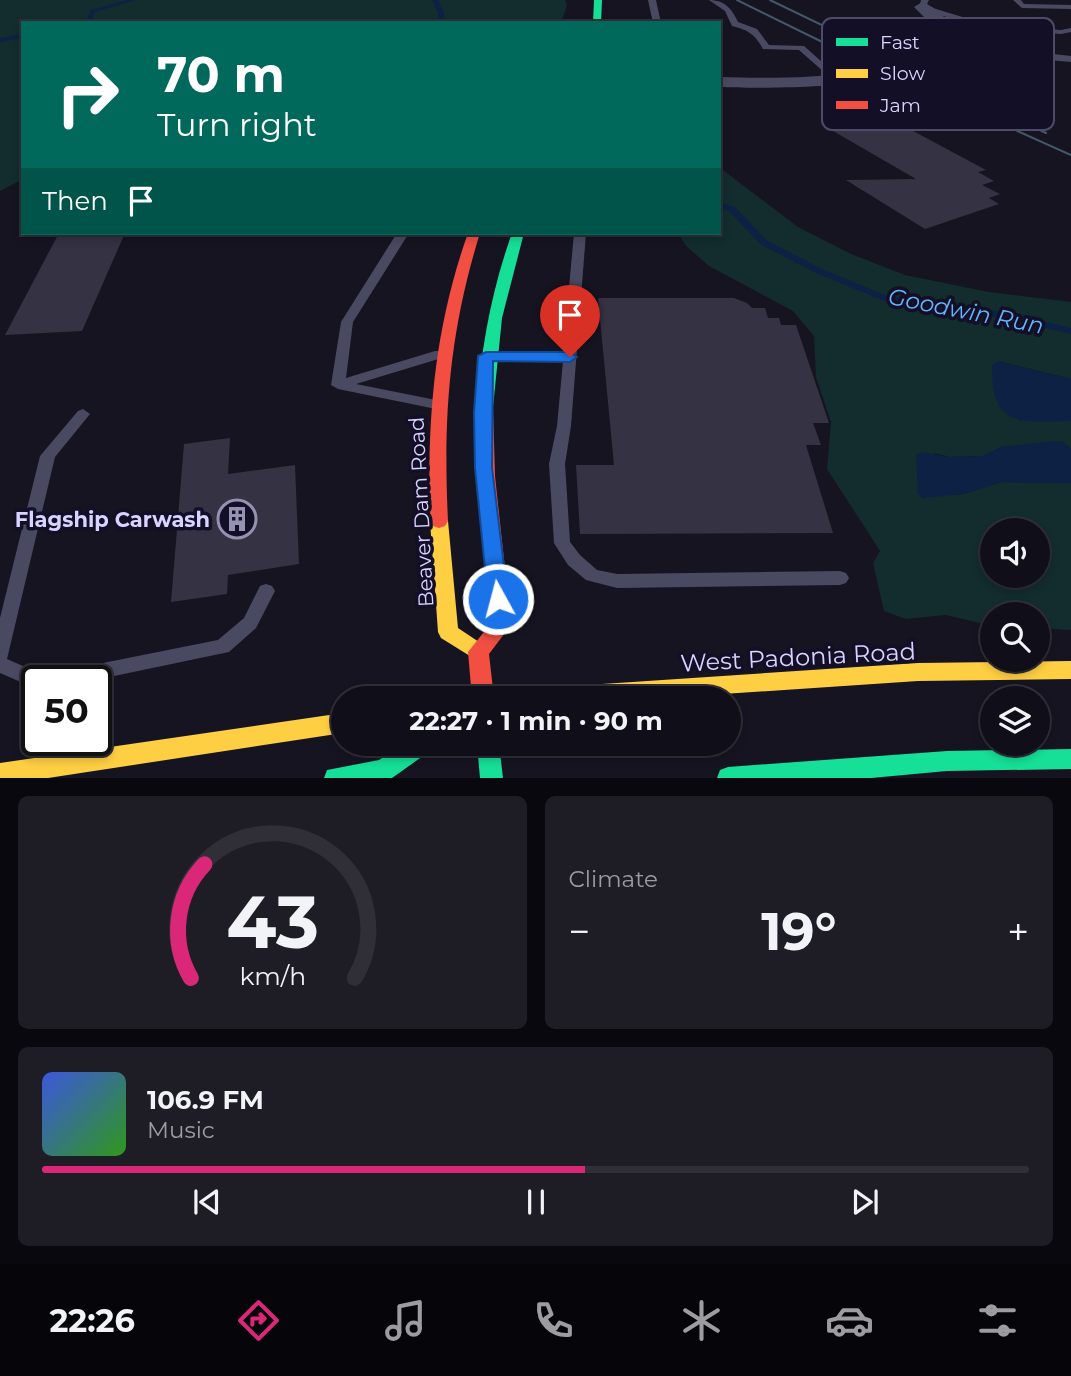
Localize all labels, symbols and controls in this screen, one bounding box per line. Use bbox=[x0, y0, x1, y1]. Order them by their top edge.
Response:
legend bbox=[822, 18, 1054, 130]
text: Fast bbox=[880, 31, 920, 54]
text: 70 m bbox=[157, 45, 285, 104]
icon: right bbox=[42, 49, 133, 140]
text: Slow bbox=[880, 62, 925, 85]
text: Jam bbox=[879, 94, 921, 117]
text: Turn right bbox=[157, 105, 317, 144]
icon: arrive bbox=[122, 182, 160, 220]
text: Then bbox=[42, 185, 108, 217]
water label: Goodwin Run bbox=[886, 282, 1046, 340]
pin bbox=[540, 285, 600, 357]
icon: arrive bbox=[551, 296, 589, 334]
street label: Beaver Dam Road bbox=[404, 416, 438, 608]
building icon: Flagship Carwash bbox=[216, 498, 258, 540]
place label: Flagship Carwash bbox=[15, 507, 210, 532]
map controls bbox=[980, 518, 1050, 756]
button: sound bbox=[980, 518, 1050, 588]
position arrow bbox=[461, 562, 535, 636]
button: search bbox=[980, 602, 1050, 672]
street label: West Padonia Road bbox=[679, 636, 917, 678]
speed limit sign: 50 bbox=[21, 665, 112, 756]
button: layers bbox=[980, 686, 1050, 756]
text: 22:27 · 1 min · 90 m bbox=[409, 705, 663, 737]
text: Climate bbox=[569, 865, 658, 893]
text: 43 bbox=[226, 879, 319, 967]
text: 19° bbox=[761, 900, 836, 963]
text: − bbox=[569, 908, 590, 955]
text: + bbox=[1007, 908, 1029, 955]
text: km/h bbox=[239, 961, 306, 991]
text: 106.9 FM bbox=[147, 1084, 264, 1116]
text: Music bbox=[147, 1116, 215, 1144]
icon: previous bbox=[188, 1183, 226, 1221]
icon: pause bbox=[517, 1183, 555, 1221]
icon: next bbox=[846, 1183, 884, 1221]
icon: directions bbox=[234, 1296, 283, 1345]
icon: music bbox=[381, 1296, 430, 1345]
icon: phone bbox=[529, 1296, 578, 1345]
icon: climate bbox=[677, 1296, 726, 1345]
icon: car bbox=[825, 1296, 874, 1345]
icon: filters bbox=[973, 1296, 1022, 1345]
text: 22:26 bbox=[49, 1301, 135, 1340]

